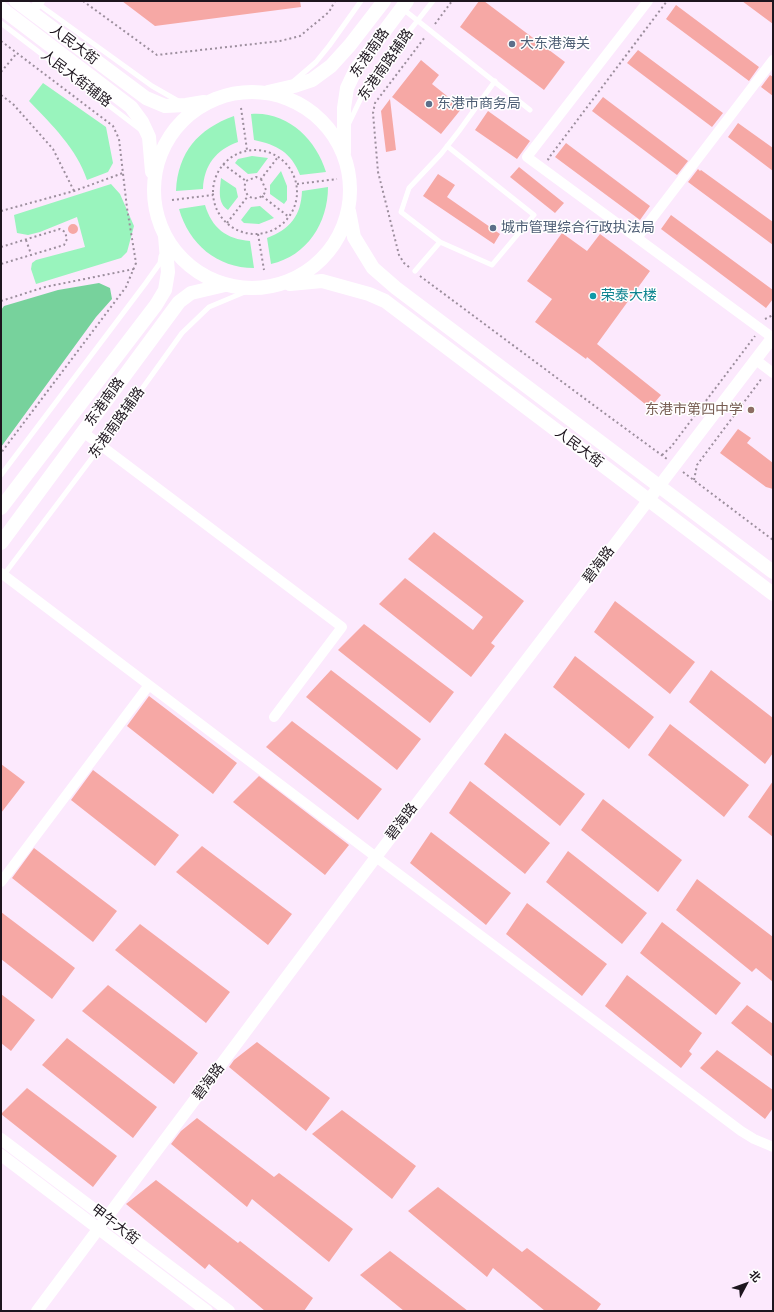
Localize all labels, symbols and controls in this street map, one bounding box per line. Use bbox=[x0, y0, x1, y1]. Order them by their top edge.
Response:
street label: 人民大街 bbox=[47, 21, 101, 69]
street label: 东港南路 bbox=[347, 25, 393, 81]
street label: 东港南路辅路 bbox=[355, 26, 417, 104]
place label: 大东港海关 bbox=[520, 36, 590, 52]
marker: 大东港海关 bbox=[507, 39, 517, 49]
street label: 人民大街辅路 bbox=[37, 47, 115, 111]
place label: 东港市商务局 bbox=[437, 96, 521, 112]
marker: 东港市商务局 bbox=[424, 99, 434, 109]
place label: 城市管理综合行政执法局 bbox=[501, 220, 655, 236]
marker: 城市管理综合行政执法局 bbox=[488, 223, 498, 233]
place label: 荣泰大楼 bbox=[601, 288, 657, 304]
marker: 荣泰大楼 bbox=[588, 291, 598, 301]
street label: 东港南路 bbox=[82, 374, 128, 430]
street label: 东港南路辅路 bbox=[86, 384, 148, 462]
place label: 东港市第四中学 bbox=[645, 402, 743, 418]
marker: 东港市第四中学 bbox=[746, 405, 756, 415]
street label: 人民大街 bbox=[552, 424, 606, 472]
street label: 碧海路 bbox=[580, 543, 618, 587]
street label: 碧海路 bbox=[383, 800, 421, 844]
street label: 碧海路 bbox=[190, 1060, 228, 1104]
street label: 甲午大街 bbox=[88, 1201, 142, 1249]
north arrow bbox=[726, 1264, 766, 1304]
text: 北 bbox=[747, 1268, 763, 1284]

